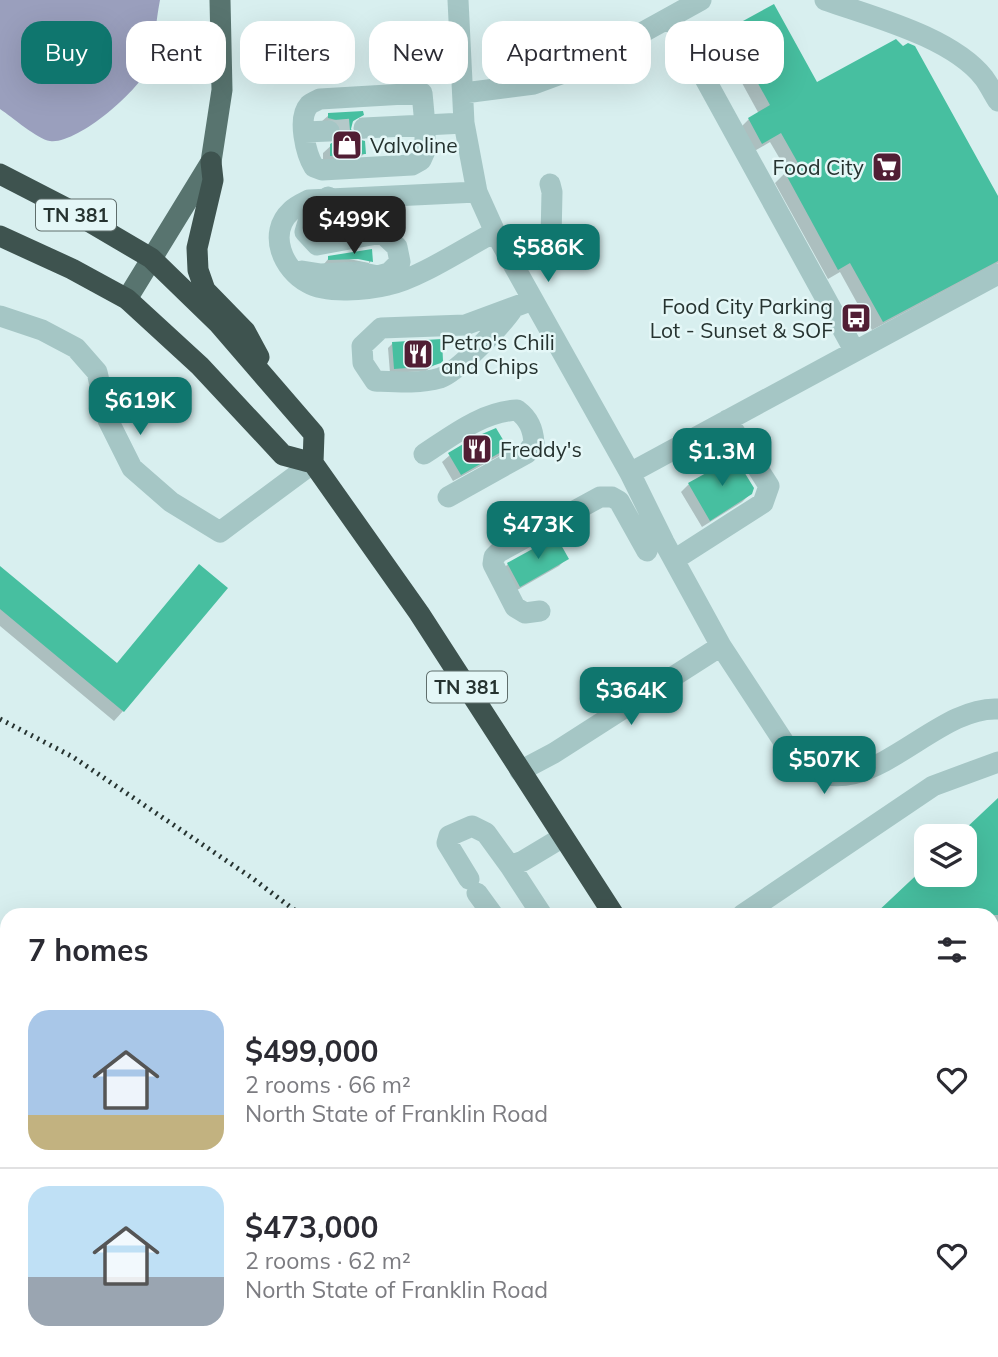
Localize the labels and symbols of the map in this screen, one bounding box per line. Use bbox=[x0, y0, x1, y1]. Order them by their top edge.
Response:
shop icon: Valvoline bbox=[330, 128, 364, 162]
place label: Valvoline bbox=[370, 132, 458, 158]
supermarket icon: Food City bbox=[870, 150, 904, 184]
place label: Food City bbox=[773, 154, 864, 180]
pin: $499K bbox=[305, 196, 403, 256]
road number: TN 381 bbox=[36, 200, 116, 230]
pin: $586K bbox=[499, 224, 597, 284]
place label: Food City Parking Lot - Sunset & SOF bbox=[650, 293, 833, 343]
bus stop icon: Food City Parking Lot - Sunset & SOF bbox=[839, 301, 873, 335]
place label: Petro's Chili and Chips bbox=[441, 329, 555, 379]
restaurant icon: Petro's Chili and Chips bbox=[401, 337, 435, 371]
pin: $619K bbox=[91, 378, 189, 437]
pin: $1.3M bbox=[673, 428, 771, 488]
restaurant icon: Freddy's bbox=[460, 432, 494, 466]
place label: Freddy's bbox=[500, 436, 582, 462]
pin: $473K bbox=[489, 502, 587, 561]
pin: $364K bbox=[582, 668, 680, 727]
road number: TN 381 bbox=[427, 672, 507, 702]
pin: $507K bbox=[775, 736, 873, 796]

